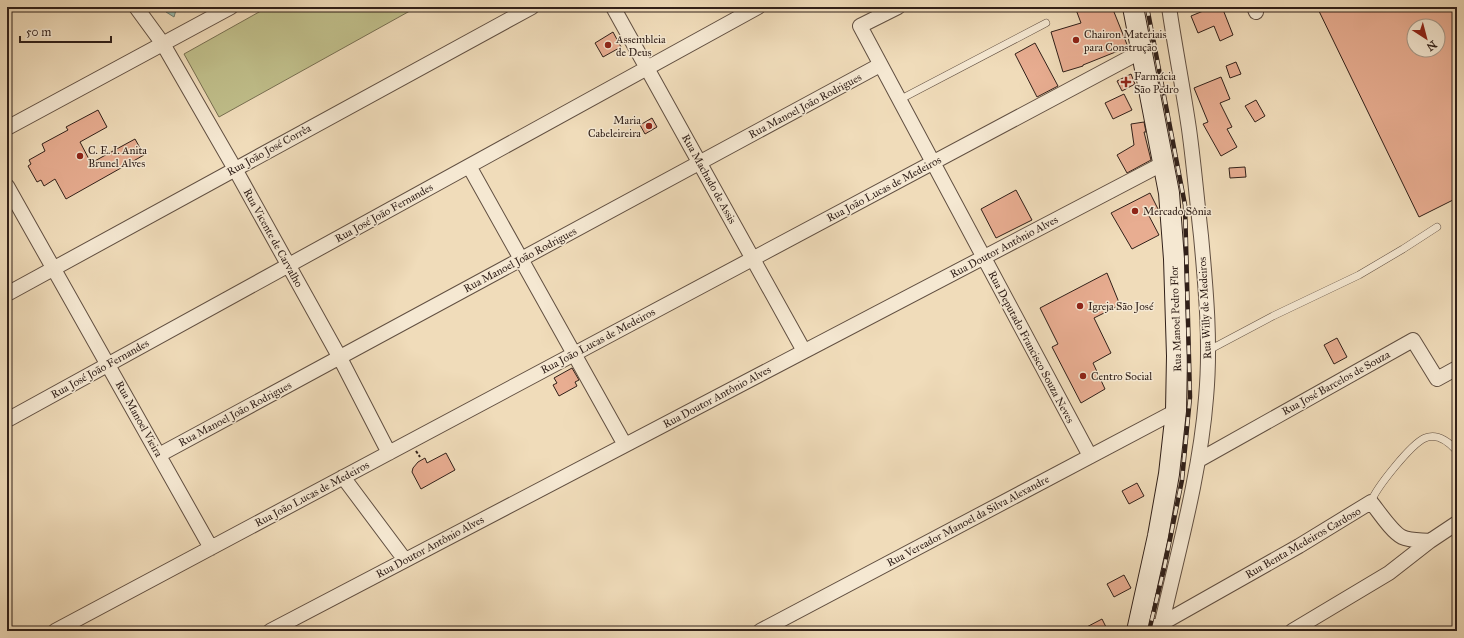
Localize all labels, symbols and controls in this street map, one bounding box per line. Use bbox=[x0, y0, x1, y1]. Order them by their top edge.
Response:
scale bar bbox=[20, 18, 111, 44]
north arrow bbox=[1406, 18, 1446, 58]
text: 50 m bbox=[26, 25, 51, 39]
place label: Chairon Materiais para Construção bbox=[1083, 28, 1167, 54]
place label: Assembleia de Deus bbox=[615, 33, 666, 59]
marker: Chairon Materiais para Construção bbox=[1071, 35, 1081, 45]
text: N bbox=[1423, 38, 1439, 54]
marker: Assembleia de Deus bbox=[603, 40, 613, 50]
place label: Farmácia São Pedro bbox=[1134, 70, 1179, 96]
street label: Rua Manoel João Rodrigues bbox=[746, 71, 864, 142]
marker: Farmácia São Pedro bbox=[1121, 77, 1131, 87]
place label: Maria Cabeleireira bbox=[588, 114, 641, 140]
street label: Rua João José Corrêa bbox=[225, 121, 314, 179]
marker: Maria Cabeleireira bbox=[644, 121, 654, 131]
street label: Rua Machado de Assis bbox=[679, 132, 739, 226]
place label: C. E. I. Anita Brunel Alves bbox=[88, 144, 147, 170]
marker: C. E. I. Anita Brunel Alves bbox=[75, 151, 85, 161]
street label: Rua João Lucas de Medeiros bbox=[825, 153, 944, 226]
street label: Rua José João Fernandes bbox=[333, 181, 436, 246]
street label: Rua Vicente de Carvalho bbox=[241, 186, 306, 290]
place label: Mercado Sônia bbox=[1143, 205, 1212, 218]
marker: Mercado Sônia bbox=[1130, 206, 1140, 216]
street label: Rua Doutor Antônio Alves bbox=[948, 213, 1060, 281]
street label: Rua Manoel João Rodrigues bbox=[461, 225, 579, 296]
street label: Rua Willy de Medeiros bbox=[1196, 257, 1214, 359]
street label: Rua Manoel Pedro Flor bbox=[1168, 265, 1184, 372]
street label: Rua Deputado Francisco Souza Neves bbox=[985, 269, 1077, 425]
place label: Igreja São José bbox=[1088, 300, 1154, 314]
marker: Igreja São José bbox=[1075, 301, 1085, 311]
street label: Rua João Lucas de Medeiros bbox=[539, 305, 658, 378]
street label: Rua José João Fernandes bbox=[49, 337, 152, 402]
street label: Rua José Barcelos de Souza bbox=[1280, 348, 1393, 419]
street label: Rua Doutor Antônio Alves bbox=[661, 363, 773, 431]
place label: Centro Social bbox=[1091, 370, 1152, 383]
marker: Centro Social bbox=[1078, 371, 1088, 381]
street label: Rua Manoel Vieira bbox=[113, 379, 165, 460]
street label: Rua Manoel João Rodrigues bbox=[176, 379, 294, 450]
street label: Rua João Lucas de Medeiros bbox=[253, 458, 372, 531]
street label: Rua Vereador Manoel da Silva Alexandre bbox=[885, 472, 1052, 569]
street label: Rua Benta Medeiros Cardoso bbox=[1243, 504, 1363, 581]
street label: Rua Doutor Antônio Alves bbox=[374, 513, 486, 581]

